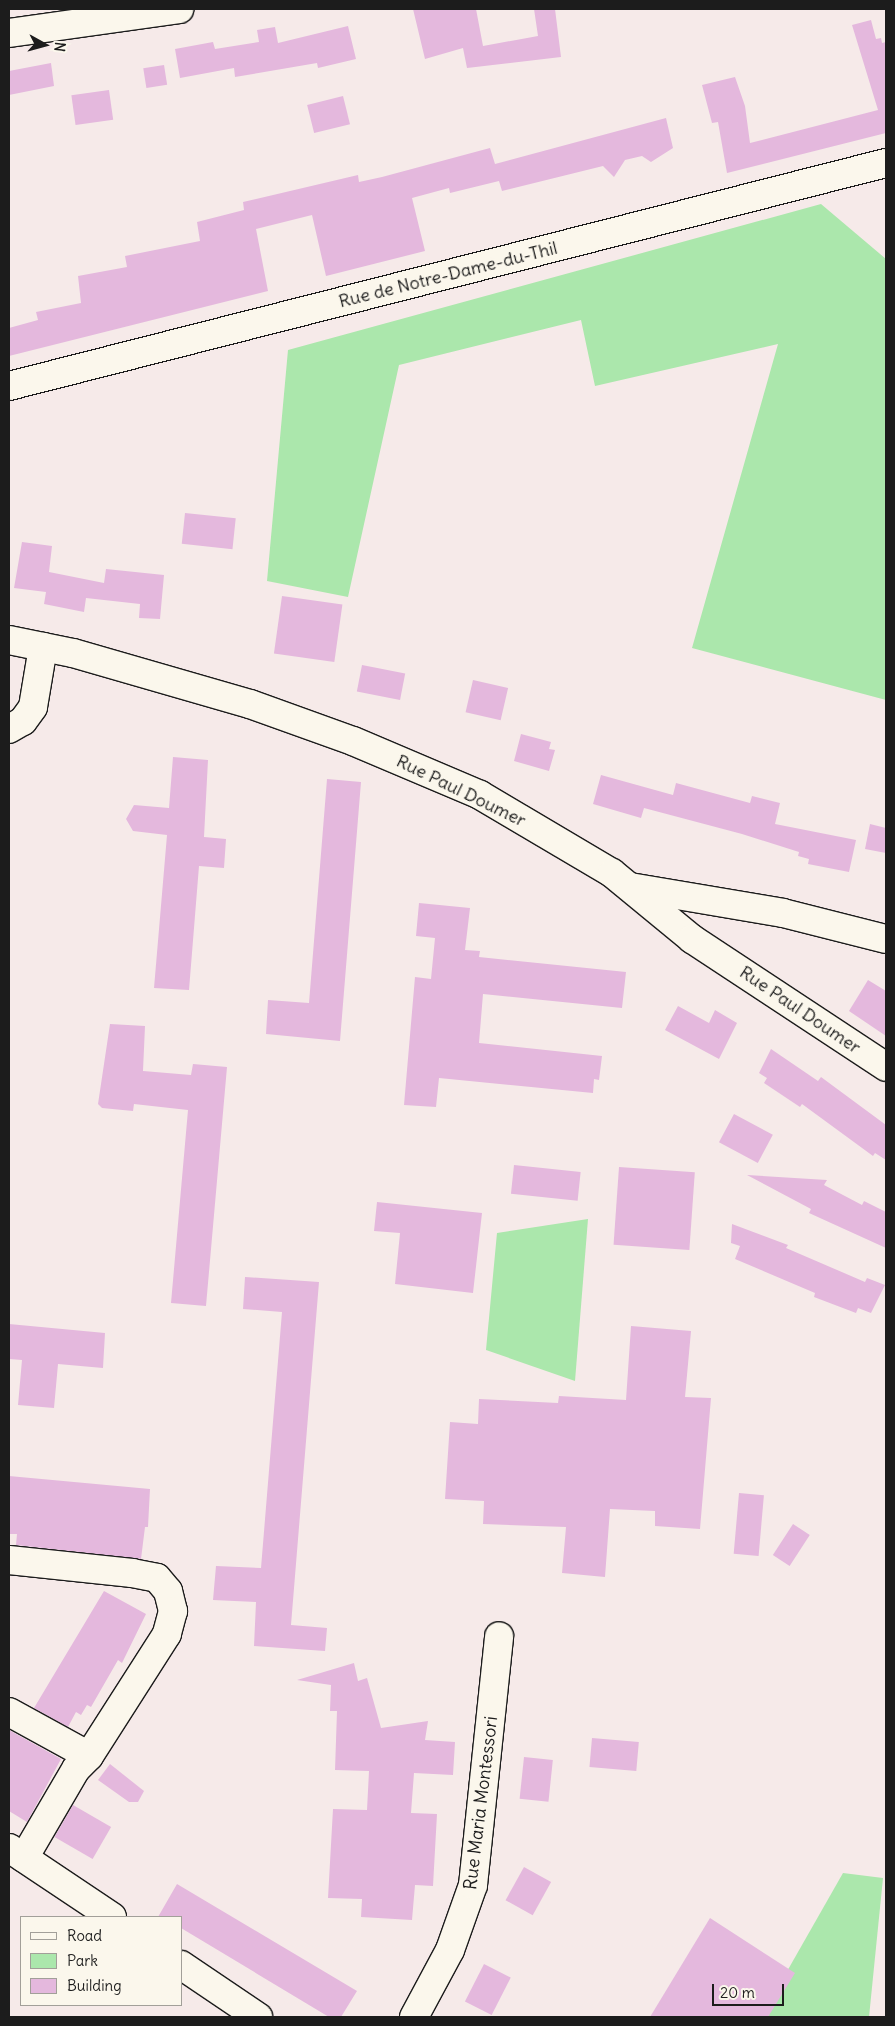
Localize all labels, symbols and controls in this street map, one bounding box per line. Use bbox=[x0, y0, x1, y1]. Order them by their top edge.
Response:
north arrow bbox=[20, 20, 70, 70]
text: N bbox=[50, 41, 69, 53]
street label: Rue de Notre-Dame-du-Thil bbox=[336, 237, 560, 313]
street label: Rue Paul Doumer bbox=[393, 750, 529, 832]
street label: Rue Paul Doumer bbox=[735, 962, 865, 1058]
street label: Rue Maria Montessori bbox=[460, 1715, 502, 1891]
legend bbox=[20, 1916, 182, 2006]
text: Road bbox=[67, 1926, 102, 1945]
text: Park bbox=[67, 1951, 98, 1970]
scale bar bbox=[715, 1974, 788, 2006]
text: Building bbox=[67, 1976, 122, 1995]
text: 20 m bbox=[720, 1983, 755, 2002]

